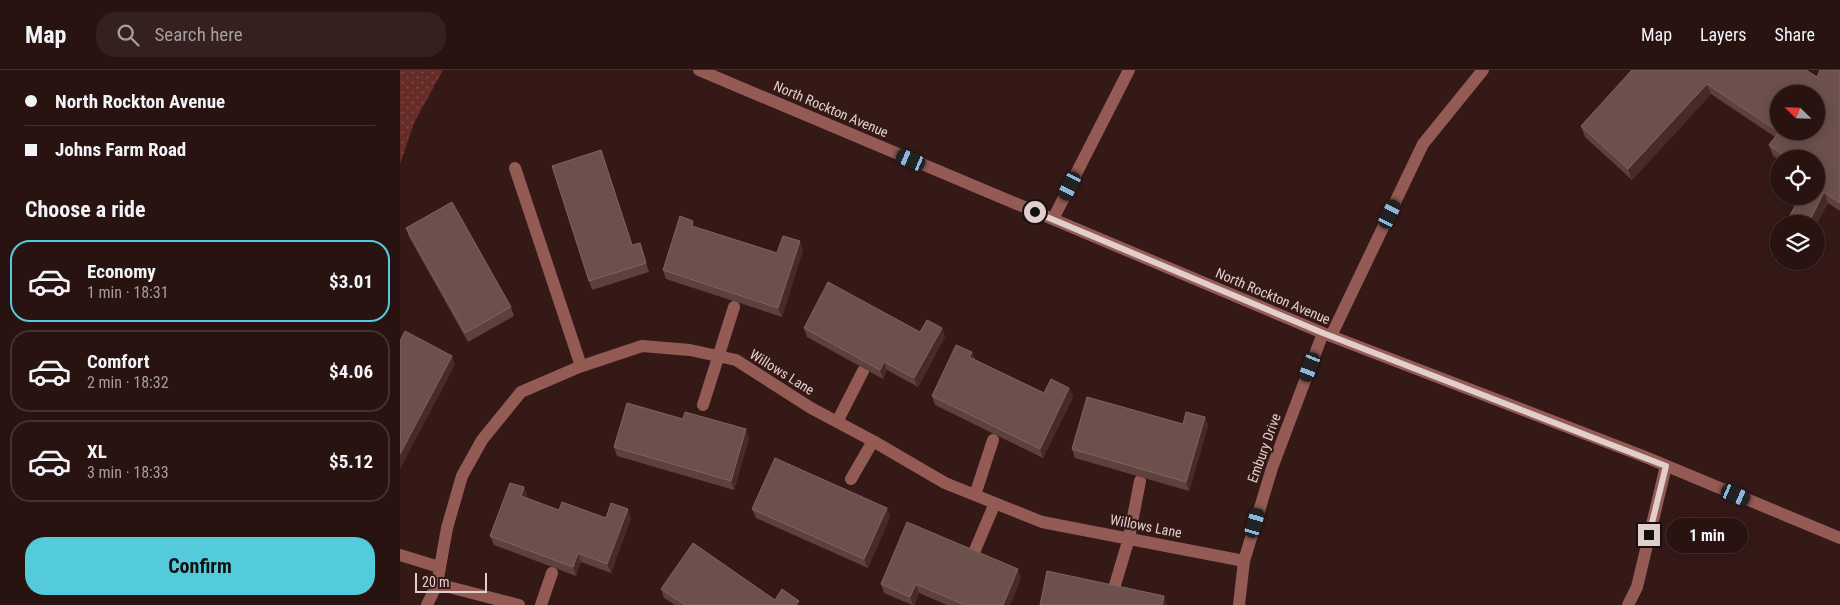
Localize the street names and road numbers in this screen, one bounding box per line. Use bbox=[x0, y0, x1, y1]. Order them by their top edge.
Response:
street label: North Rockton Avenue bbox=[771, 78, 891, 141]
street label: North Rockton Avenue bbox=[1213, 265, 1333, 328]
street label: Willows Lane bbox=[747, 346, 817, 398]
street label: Embury Drive bbox=[1244, 411, 1284, 485]
street label: Willows Lane bbox=[1109, 511, 1184, 541]

